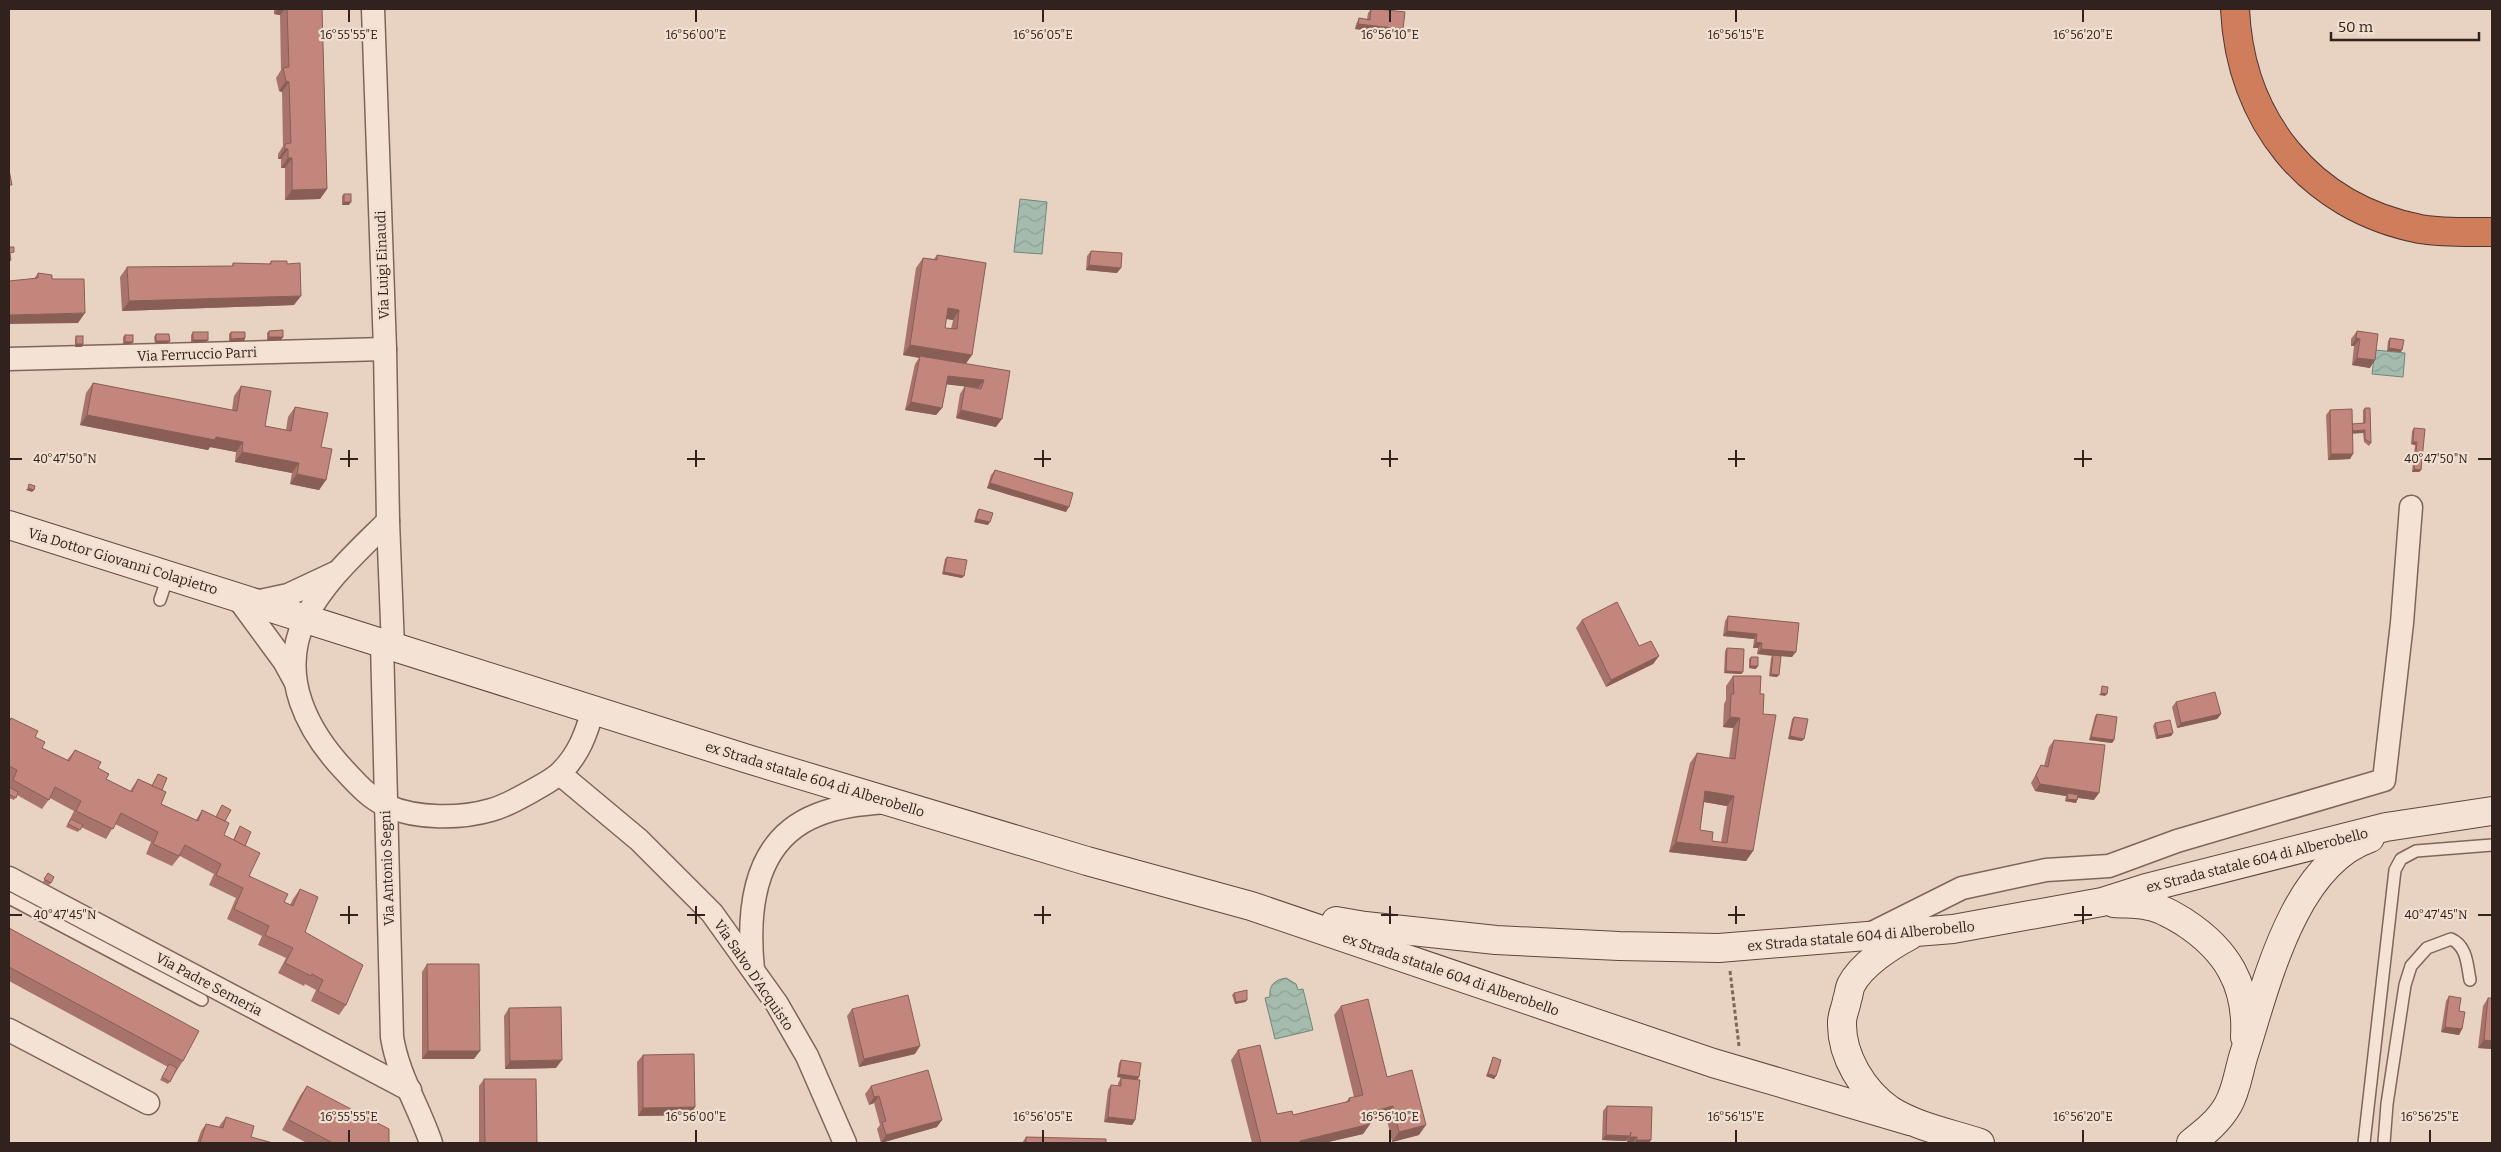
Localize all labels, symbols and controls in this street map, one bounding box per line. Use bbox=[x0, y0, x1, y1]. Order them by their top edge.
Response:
scale bar bbox=[2331, 10, 2478, 42]
text: 50 m bbox=[2338, 18, 2374, 36]
text: 16°55'55"E bbox=[320, 28, 378, 42]
text: 16°56'00"E bbox=[666, 28, 726, 42]
text: 16°56'05"E bbox=[1013, 28, 1073, 42]
text: 16°56'10"E bbox=[1361, 28, 1419, 42]
text: 16°56'15"E bbox=[1708, 28, 1764, 42]
text: 16°56'20"E bbox=[2053, 28, 2113, 42]
street label: Via Luigi Einaudi bbox=[372, 210, 393, 320]
street label: Via Ferruccio Parri bbox=[137, 344, 257, 365]
text: 40°47'50"N bbox=[33, 452, 97, 466]
text: 40°47'50"N bbox=[2404, 452, 2468, 466]
street label: Via Dottor Giovanni Colapietro bbox=[26, 524, 220, 598]
street label: ex Strada statale 604 di Alberobello bbox=[703, 738, 926, 821]
street label: Via Antonio Segni bbox=[377, 810, 398, 926]
street label: ex Strada statale 604 di Alberobello bbox=[2144, 825, 2370, 896]
text: 40°47'45"N bbox=[33, 908, 97, 922]
text: 40°47'45"N bbox=[2404, 908, 2468, 922]
street label: Via Salvo D'Acquisto bbox=[710, 917, 797, 1034]
street label: ex Strada statale 604 di Alberobello bbox=[1747, 918, 1975, 955]
street label: ex Strada statale 604 di Alberobello bbox=[1340, 929, 1561, 1020]
street label: Via Padre Semeria bbox=[153, 949, 265, 1020]
text: 16°55'55"E bbox=[320, 1110, 378, 1124]
text: 16°56'00"E bbox=[666, 1110, 726, 1124]
text: 16°56'05"E bbox=[1013, 1110, 1073, 1124]
text: 16°56'10"E bbox=[1361, 1110, 1419, 1124]
text: 16°56'15"E bbox=[1708, 1110, 1764, 1124]
text: 16°56'20"E bbox=[2053, 1110, 2113, 1124]
text: 16°56'25"E bbox=[2401, 1110, 2459, 1124]

